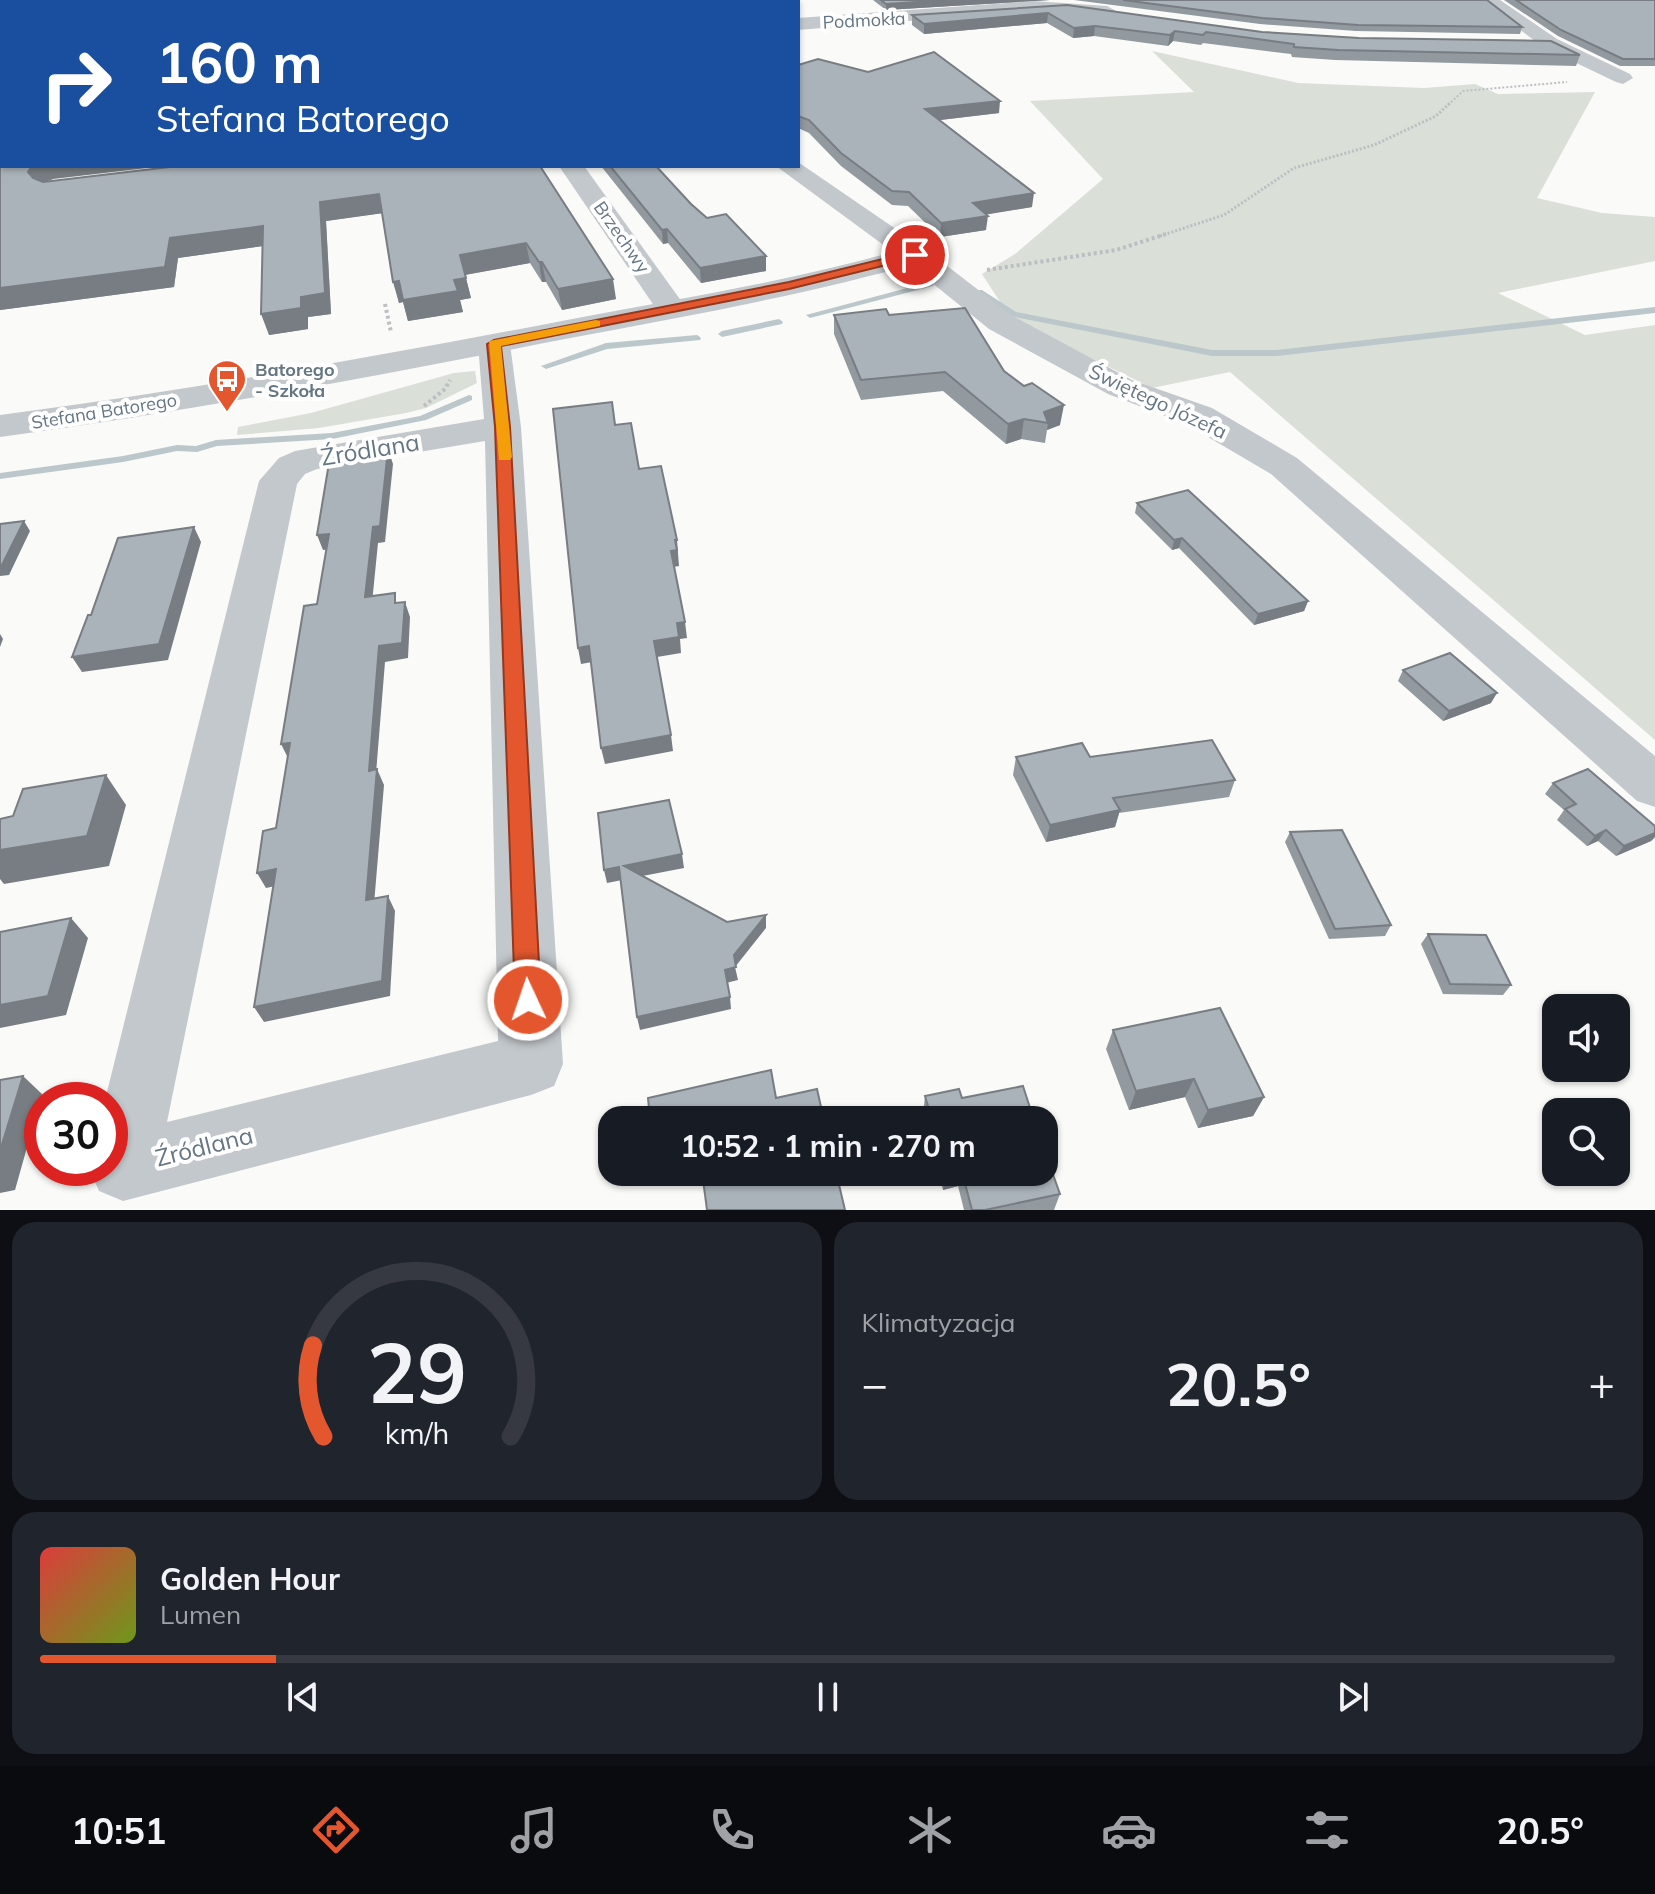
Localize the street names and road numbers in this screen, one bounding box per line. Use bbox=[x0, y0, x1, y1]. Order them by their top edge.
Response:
street label: Podmokła bbox=[822, 6, 906, 34]
street label: Brzechwy bbox=[589, 197, 655, 278]
street label: Świętego Józefa bbox=[1085, 358, 1231, 444]
street label: Stefana Batorego bbox=[30, 388, 178, 434]
street label: Źródlana bbox=[318, 426, 422, 472]
street label: Źródlana bbox=[152, 1119, 256, 1173]

